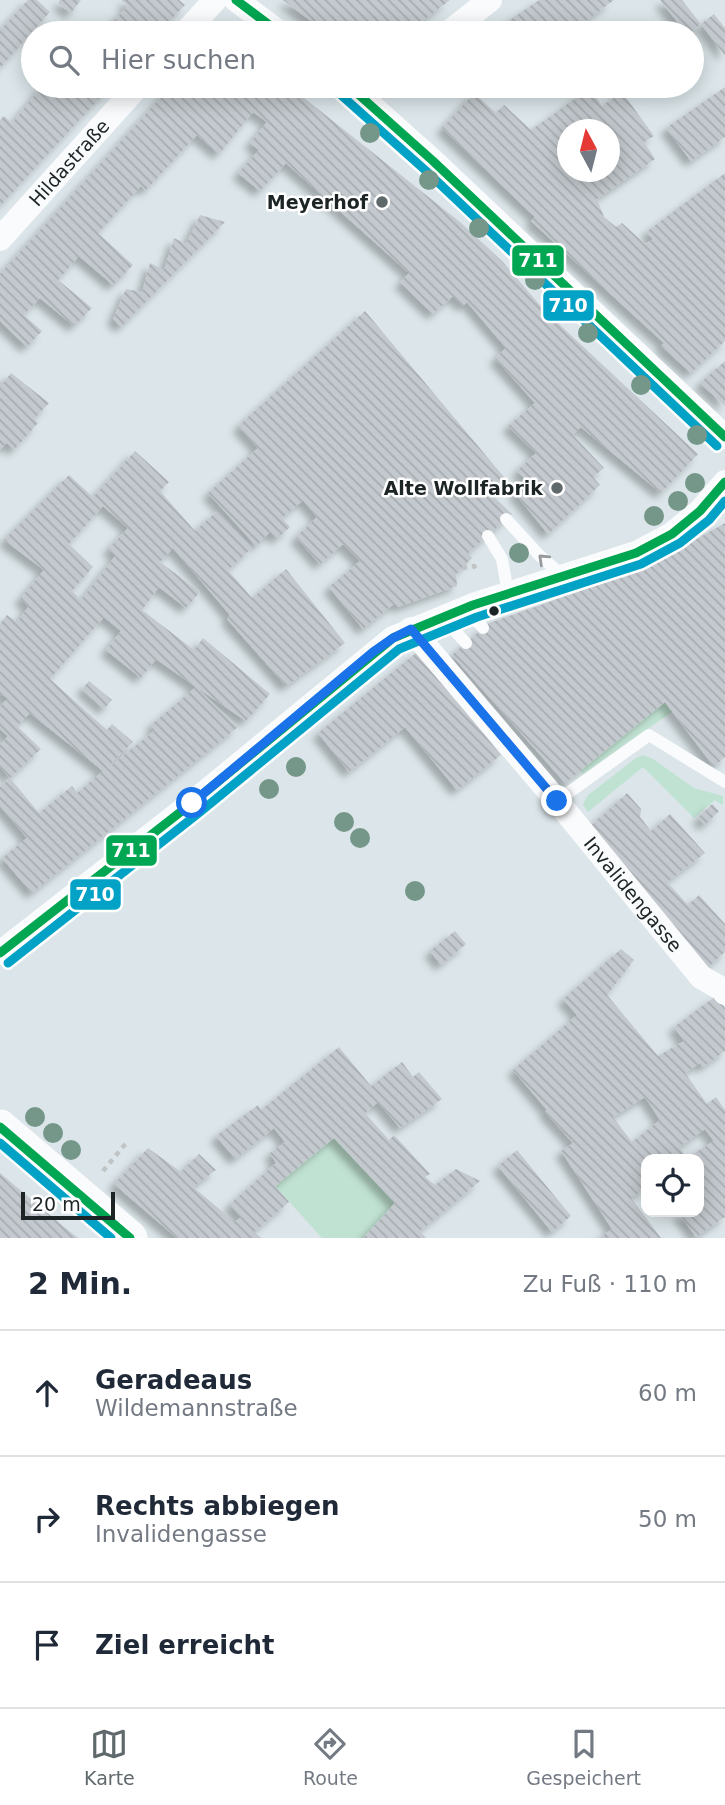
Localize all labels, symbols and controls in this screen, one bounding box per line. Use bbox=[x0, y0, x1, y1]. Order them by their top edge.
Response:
search box bbox=[21, 21, 704, 98]
icon: search bbox=[45, 41, 83, 79]
text: Hier suchen bbox=[101, 45, 256, 75]
street label: Hildastraße bbox=[24, 115, 114, 210]
north arrow bbox=[557, 119, 620, 182]
place label: Meyerhof bbox=[267, 191, 369, 213]
marker: Meyerhof bbox=[374, 194, 390, 210]
line badge: 711 bbox=[511, 244, 565, 277]
text: 711 bbox=[518, 249, 558, 271]
line badge: 710 bbox=[542, 289, 595, 322]
text: 710 bbox=[548, 294, 588, 316]
place label: Alte Wollfabrik bbox=[384, 477, 543, 499]
marker: Alte Wollfabrik bbox=[549, 480, 565, 496]
one-way arrow bbox=[538, 554, 551, 567]
unlabelled marker bbox=[487, 604, 501, 618]
route end bbox=[541, 785, 572, 816]
route start bbox=[176, 787, 207, 818]
street label: Invalidengasse bbox=[580, 832, 687, 956]
line badge: 711 bbox=[105, 834, 158, 867]
text: 711 bbox=[111, 839, 151, 861]
line badge: 710 bbox=[69, 878, 122, 911]
text: 710 bbox=[75, 883, 115, 905]
map controls bbox=[641, 1154, 704, 1217]
button: locate bbox=[641, 1154, 704, 1217]
scale bar bbox=[21, 1189, 116, 1221]
text: 20 m bbox=[32, 1193, 81, 1215]
text: 2 Min. bbox=[28, 1266, 132, 1301]
text: Zu Fuß · 110 m bbox=[523, 1271, 697, 1297]
text: Geradeaus bbox=[95, 1365, 252, 1395]
icon: ahead bbox=[28, 1374, 66, 1412]
text: 60 m bbox=[638, 1380, 697, 1406]
text: Wildemannstraße bbox=[95, 1395, 298, 1421]
text: Rechts abbiegen bbox=[95, 1491, 340, 1521]
icon: right bbox=[28, 1500, 66, 1538]
text: 50 m bbox=[638, 1506, 697, 1532]
text: Invalidengasse bbox=[95, 1521, 267, 1547]
icon: arrive bbox=[28, 1626, 66, 1664]
text: Ziel erreicht bbox=[95, 1630, 275, 1660]
tab: Karte bbox=[84, 1725, 135, 1789]
tab: Route bbox=[303, 1725, 358, 1789]
tab: Gespeichert bbox=[526, 1725, 641, 1789]

